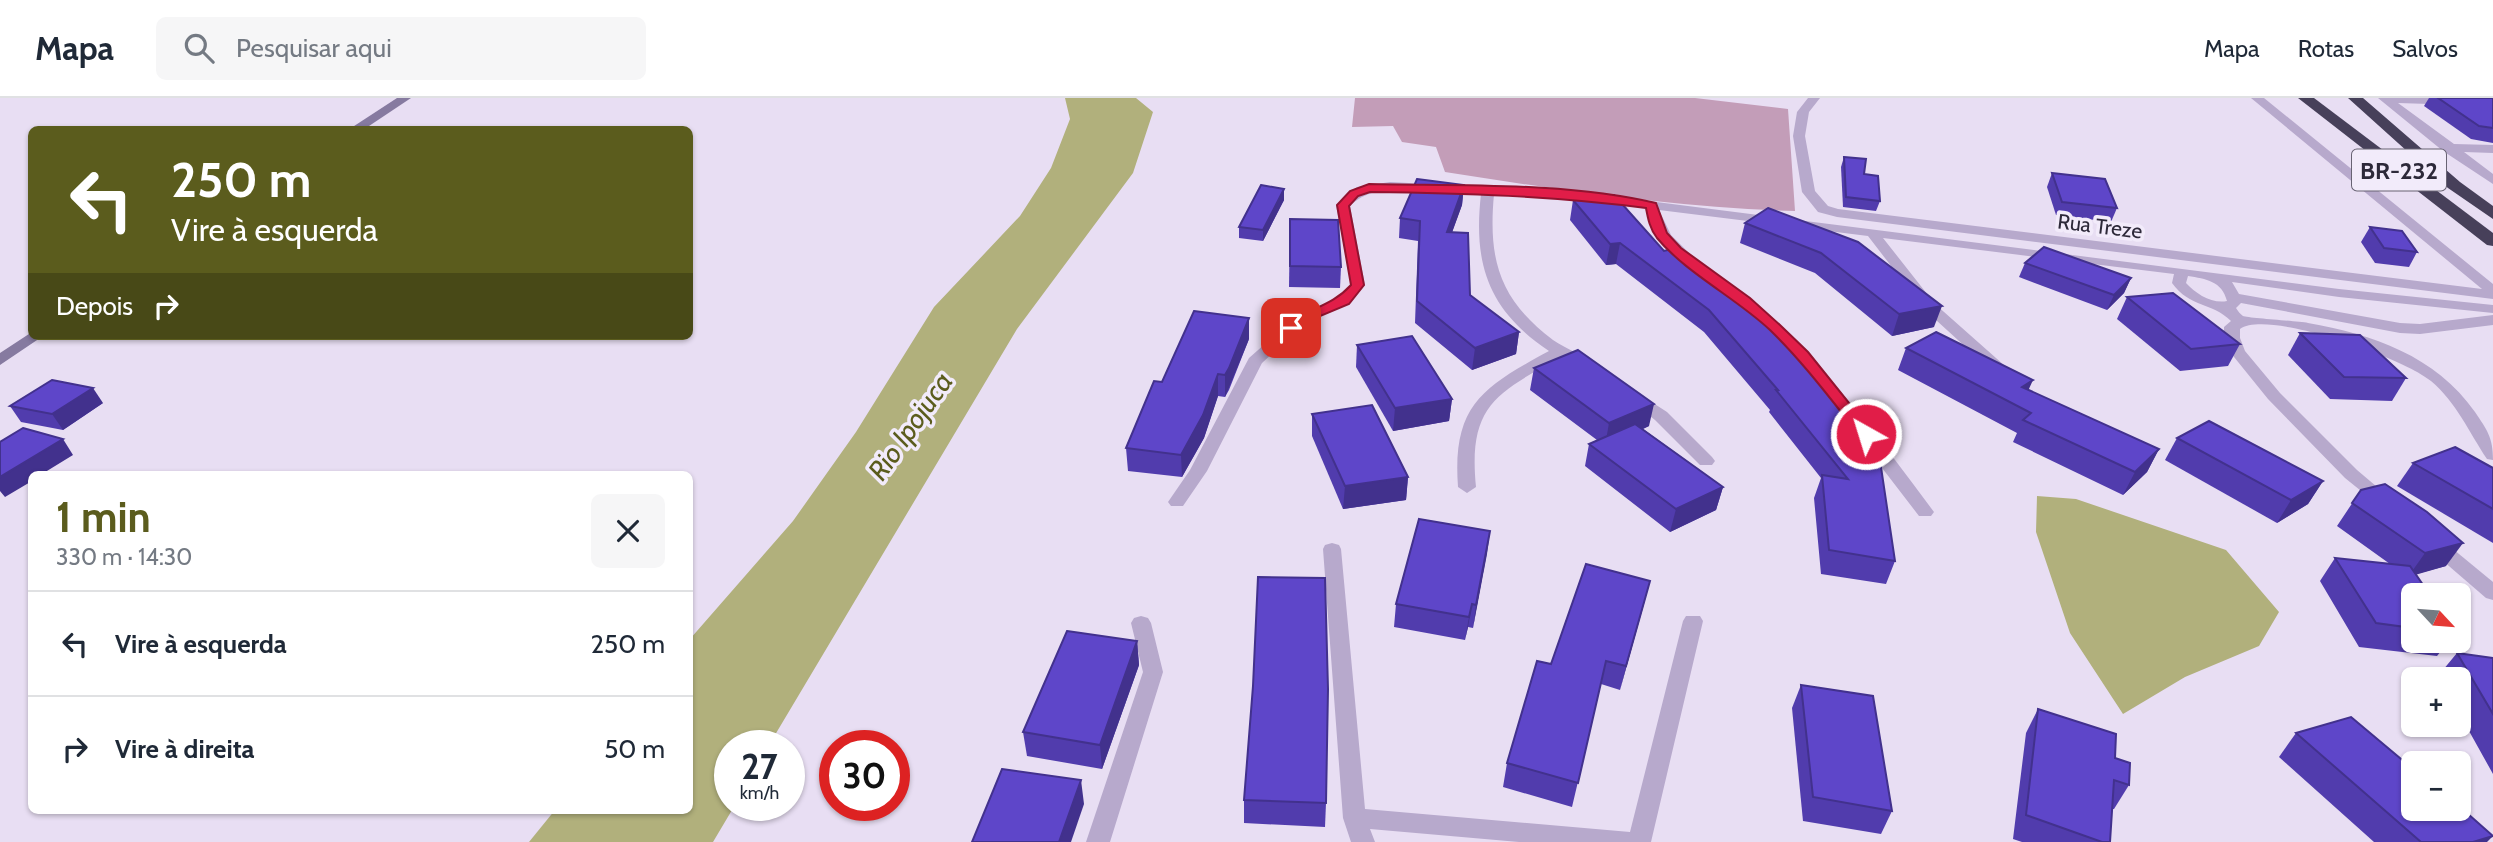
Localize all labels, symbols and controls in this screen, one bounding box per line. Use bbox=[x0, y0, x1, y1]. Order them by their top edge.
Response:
search box bbox=[156, 17, 646, 80]
text: Mapa bbox=[35, 28, 114, 68]
icon: search bbox=[180, 29, 218, 67]
text: Pesquisar aqui bbox=[236, 32, 392, 64]
text: Mapa bbox=[2204, 34, 2260, 63]
text: Rotas bbox=[2298, 34, 2354, 63]
text: Salvos bbox=[2392, 34, 2458, 63]
text: 250 m bbox=[171, 150, 311, 209]
road number: BR-232 bbox=[2352, 150, 2446, 190]
icon: left bbox=[56, 154, 147, 245]
street label: Rua Treze bbox=[2056, 208, 2144, 244]
text: Vire à esquerda bbox=[171, 210, 378, 249]
icon: right bbox=[147, 287, 185, 325]
text: Depois bbox=[56, 290, 133, 322]
pin bbox=[1261, 298, 1321, 358]
icon: arrive bbox=[1272, 309, 1310, 347]
water label: Rio Ipojuca bbox=[860, 365, 960, 487]
position arrow bbox=[1829, 397, 1903, 471]
text: 1 min bbox=[56, 491, 151, 543]
button: close bbox=[591, 494, 665, 568]
text: 330 m · 14:30 bbox=[56, 543, 192, 571]
north arrow bbox=[2401, 583, 2471, 653]
map controls bbox=[2401, 583, 2471, 821]
icon: left bbox=[56, 625, 94, 663]
text: Vire à esquerda bbox=[115, 628, 287, 660]
text: 250 m bbox=[591, 628, 665, 660]
button: + bbox=[2401, 667, 2471, 737]
icon: right bbox=[56, 730, 94, 768]
speed limit sign: 30 bbox=[819, 730, 910, 821]
text: Vire à direita bbox=[115, 733, 255, 765]
text: 50 m bbox=[604, 733, 665, 765]
text: 27 bbox=[741, 745, 778, 788]
button: − bbox=[2401, 751, 2471, 821]
text: km/h bbox=[740, 782, 779, 804]

